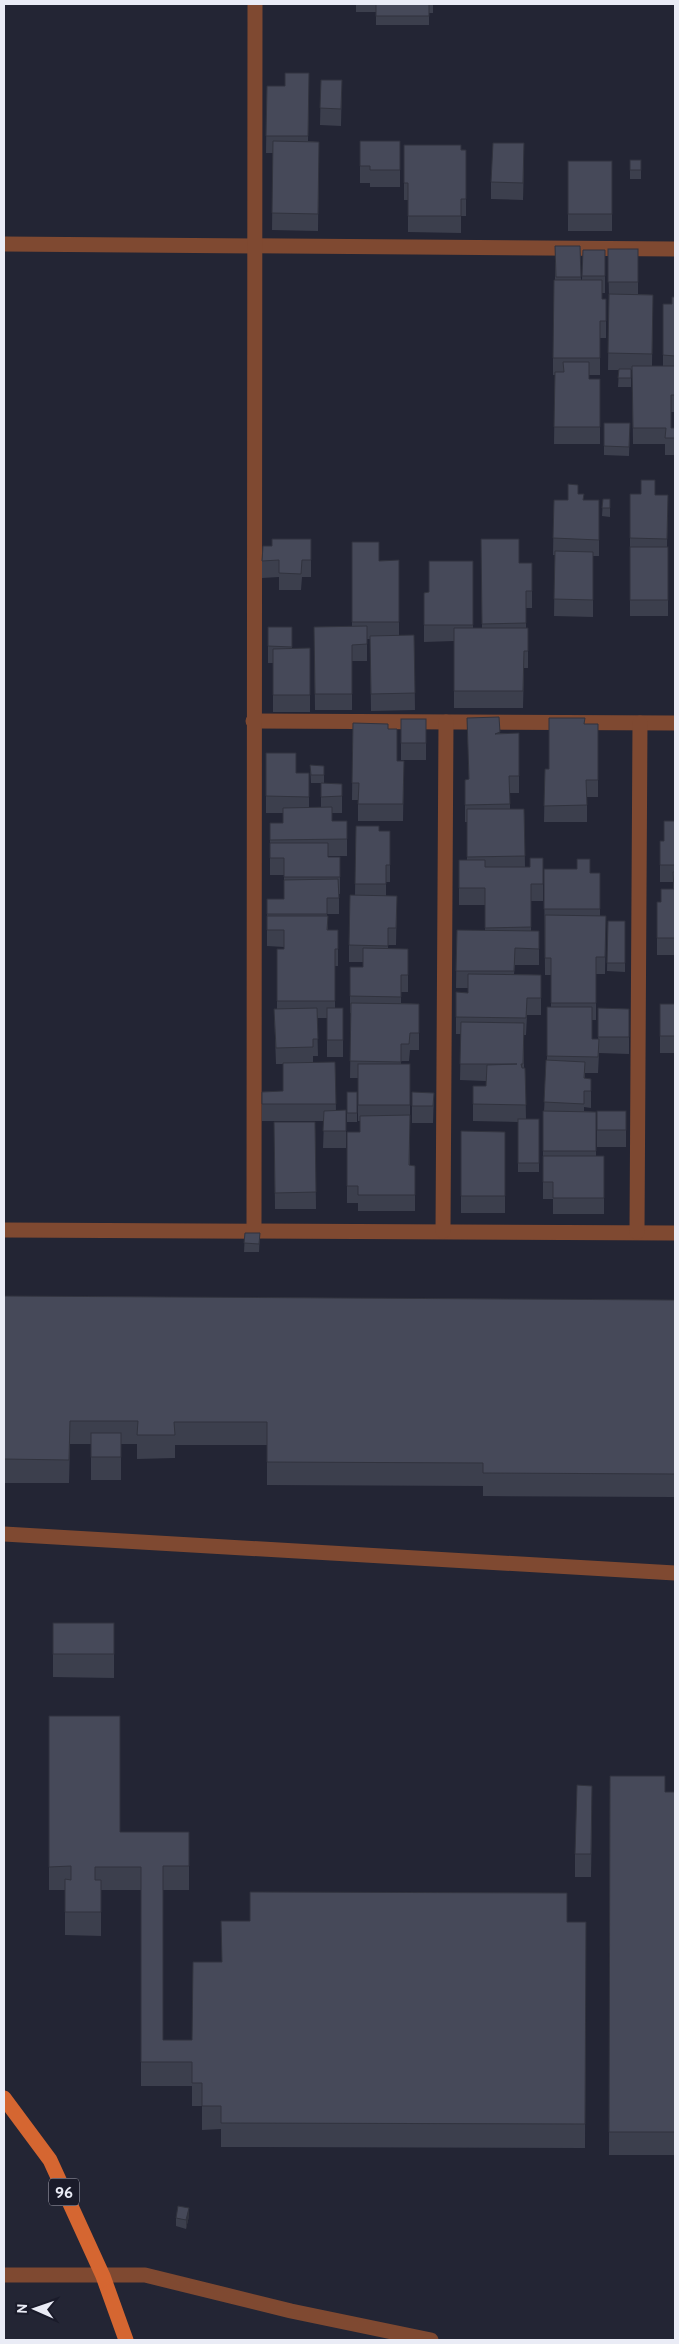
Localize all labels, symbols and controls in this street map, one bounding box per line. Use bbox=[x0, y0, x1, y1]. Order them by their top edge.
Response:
road number: 96 bbox=[49, 2178, 79, 2206]
north arrow bbox=[10, 2284, 60, 2334]
text: N bbox=[13, 2303, 31, 2314]

